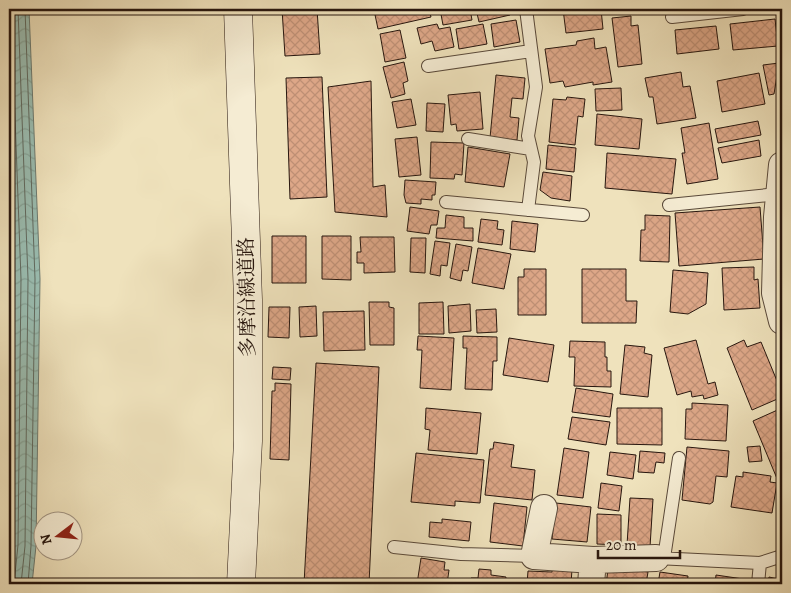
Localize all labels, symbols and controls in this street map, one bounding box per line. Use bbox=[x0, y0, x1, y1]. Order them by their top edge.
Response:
street label: 多摩沿線道路 bbox=[232, 237, 262, 357]
north arrow bbox=[32, 510, 82, 560]
scale bar bbox=[598, 528, 681, 560]
text: N bbox=[35, 532, 57, 547]
text: 20 m bbox=[606, 535, 637, 555]

